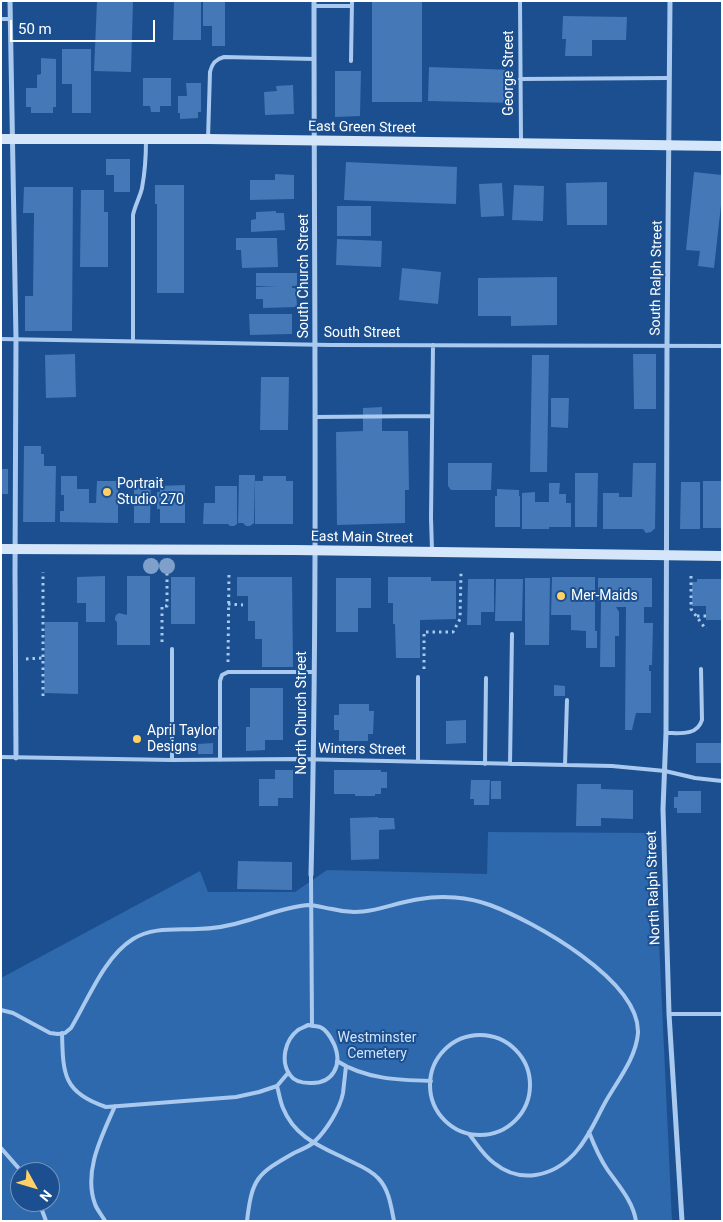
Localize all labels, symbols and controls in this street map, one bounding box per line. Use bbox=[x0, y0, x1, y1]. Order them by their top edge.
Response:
scale bar bbox=[12, 10, 158, 42]
text: 50 m bbox=[18, 20, 52, 38]
street label: George Street bbox=[501, 30, 517, 116]
street label: East Green Street bbox=[308, 119, 416, 137]
street label: South Church Street bbox=[296, 214, 312, 338]
street label: South Ralph Street bbox=[648, 220, 666, 336]
street label: South Street bbox=[324, 325, 400, 341]
place label: Portrait Studio 270 bbox=[117, 476, 184, 508]
marker: Portrait Studio 270 bbox=[101, 486, 113, 498]
street label: East Main Street bbox=[311, 529, 413, 547]
place label: Mer-Maids bbox=[571, 588, 638, 604]
marker: Mer-Maids bbox=[555, 590, 567, 602]
street label: North Church Street bbox=[294, 651, 310, 775]
place label: April Taylor Designs bbox=[147, 723, 217, 756]
marker: April Taylor Designs bbox=[131, 733, 143, 745]
street label: Winters Street bbox=[318, 741, 406, 759]
street label: North Ralph Street bbox=[644, 831, 664, 945]
park label: Westminster Cemetery bbox=[338, 1030, 416, 1062]
north arrow bbox=[10, 1162, 60, 1212]
text: N bbox=[37, 1187, 55, 1205]

